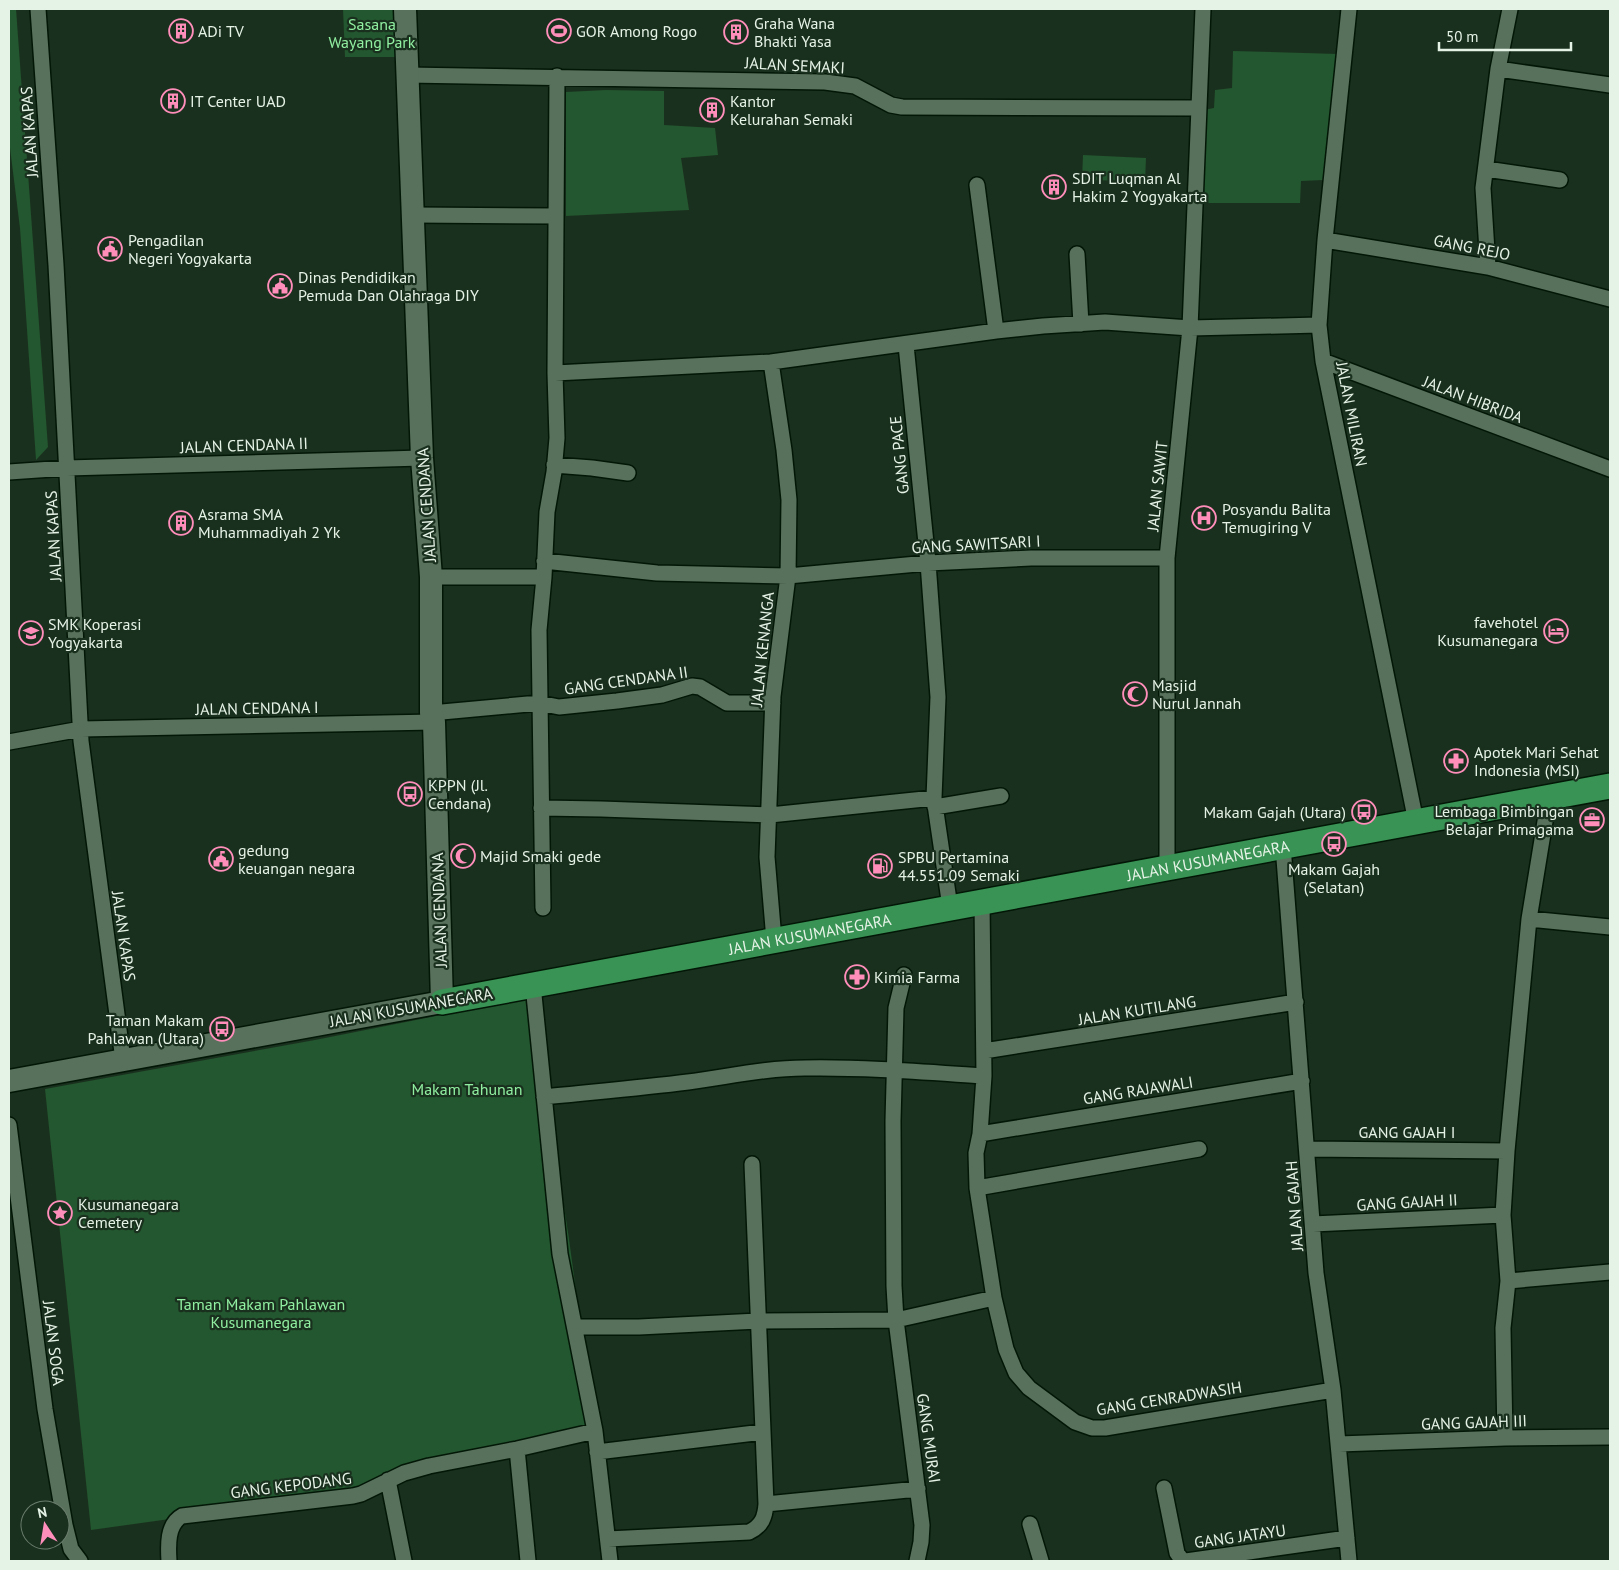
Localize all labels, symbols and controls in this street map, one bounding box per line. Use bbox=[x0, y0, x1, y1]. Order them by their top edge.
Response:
place label: Graha Wana Bhakti Yasa bbox=[754, 13, 835, 51]
park label: Sasana Wayang Park bbox=[329, 14, 416, 52]
building icon: ADi TV bbox=[168, 18, 194, 44]
sports icon: GOR Among Rogo bbox=[546, 18, 572, 44]
building icon: Graha Wana Bhakti Yasa bbox=[723, 19, 749, 45]
scale bar bbox=[1439, 20, 1572, 52]
place label: ADi TV bbox=[198, 21, 245, 41]
place label: GOR Among Rogo bbox=[576, 21, 697, 41]
text: 50 m bbox=[1446, 27, 1479, 46]
street label: JALAN SEMAKI bbox=[743, 52, 846, 78]
street label: JALAN KAPAS bbox=[16, 86, 42, 179]
building icon: IT Center UAD bbox=[160, 88, 186, 114]
place label: IT Center UAD bbox=[190, 91, 286, 111]
place label: Kantor Kelurahan Semaki bbox=[730, 91, 853, 129]
building icon: Kantor Kelurahan Semaki bbox=[699, 97, 725, 123]
place label: SDIT Luqman Al Hakim 2 Yogyakarta bbox=[1072, 168, 1207, 206]
building icon: SDIT Luqman Al Hakim 2 Yogyakarta bbox=[1041, 174, 1067, 200]
place label: Pengadilan Negeri Yogyakarta bbox=[128, 230, 252, 268]
street label: GANG REJO bbox=[1432, 230, 1512, 264]
public building icon: Pengadilan Negeri Yogyakarta bbox=[97, 236, 123, 262]
place label: Dinas Pendidikan Pemuda Dan Olahraga DIY bbox=[298, 267, 479, 305]
public building icon: Dinas Pendidikan Pemuda Dan Olahraga DIY bbox=[267, 273, 293, 299]
street label: JALAN MILIRAN bbox=[1332, 359, 1372, 468]
street label: JALAN HIBRIDA bbox=[1419, 370, 1526, 427]
street label: GANG PACE bbox=[885, 415, 913, 495]
street label: JALAN CENDANA II bbox=[179, 433, 308, 457]
street label: JALAN SAWIT bbox=[1142, 440, 1172, 533]
street label: JALAN CENDANA bbox=[412, 446, 440, 564]
street label: JALAN KAPAS bbox=[41, 490, 65, 583]
place label: Posyandu Balita Temugiring V bbox=[1222, 499, 1331, 537]
place label: Asrama SMA Muhammadiyah 2 Yk bbox=[198, 504, 341, 542]
hospital icon: Posyandu Balita Temugiring V bbox=[1191, 505, 1217, 531]
building icon: Asrama SMA Muhammadiyah 2 Yk bbox=[168, 510, 194, 536]
street label: GANG SAWITSARI I bbox=[911, 531, 1041, 557]
street label: JALAN KENANGA bbox=[746, 590, 778, 708]
place label: favehotel Kusumanegara bbox=[1437, 612, 1538, 650]
place label: SMK Koperasi Yogyakarta bbox=[48, 614, 141, 652]
hotel icon: favehotel Kusumanegara bbox=[1543, 618, 1569, 644]
school or university icon: SMK Koperasi Yogyakarta bbox=[18, 620, 44, 646]
street label: GANG CENDANA II bbox=[563, 661, 689, 699]
place label: Masjid Nurul Jannah bbox=[1152, 675, 1241, 713]
mosque icon: Masjid Nurul Jannah bbox=[1122, 681, 1148, 707]
street label: JALAN CENDANA I bbox=[194, 697, 319, 719]
place label: Apotek Mari Sehat Indonesia (MSI) bbox=[1474, 742, 1599, 780]
pharmacy icon: Apotek Mari Sehat Indonesia (MSI) bbox=[1443, 748, 1469, 774]
place label: KPPN (Jl. Cendana) bbox=[428, 775, 491, 813]
bus stop icon: KPPN (Jl. Cendana) bbox=[397, 781, 423, 807]
bus stop icon: Makam Gajah (Utara) bbox=[1351, 799, 1377, 825]
place label: Lembaga Bimbingan Belajar Primagama bbox=[1435, 801, 1574, 839]
place label: Makam Gajah (Utara) bbox=[1203, 802, 1346, 822]
office icon: Lembaga Bimbingan Belajar Primagama bbox=[1579, 807, 1605, 833]
bus stop icon: Makam Gajah (Selatan) bbox=[1321, 831, 1347, 857]
street label: JALAN KUSUMANEGARA bbox=[1124, 835, 1292, 885]
place label: gedung keuangan negara bbox=[238, 840, 355, 878]
mosque icon: Majid Smaki gede bbox=[450, 843, 476, 869]
public building icon: gedung keuangan negara bbox=[208, 846, 234, 872]
place label: Majid Smaki gede bbox=[480, 846, 601, 866]
place label: SPBU Pertamina 44.551.09 Semaki bbox=[898, 847, 1020, 885]
street label: JALAN CENDANA bbox=[427, 852, 451, 969]
fuel station icon: SPBU Pertamina 44.551.09 Semaki bbox=[867, 853, 893, 879]
place label: Makam Gajah (Selatan) bbox=[1288, 859, 1380, 897]
street label: JALAN KAPAS bbox=[108, 888, 140, 983]
street label: JALAN KUSUMANEGARA bbox=[726, 909, 893, 959]
pharmacy icon: Kimia Farma bbox=[844, 964, 870, 990]
place label: Kimia Farma bbox=[874, 967, 960, 987]
street label: JALAN KUSUMANEGARA bbox=[327, 983, 495, 1031]
street label: JALAN KUTILANG bbox=[1076, 991, 1197, 1029]
place label: Taman Makam Pahlawan (Utara) bbox=[87, 1010, 204, 1048]
bus stop icon: Taman Makam Pahlawan (Utara) bbox=[209, 1016, 235, 1042]
street label: GANG RAJAWALI bbox=[1082, 1071, 1194, 1109]
park label: Makam Tahunan bbox=[412, 1079, 522, 1099]
street label: GANG GAJAH I bbox=[1359, 1122, 1455, 1142]
street label: JALAN GAJAH bbox=[1281, 1160, 1307, 1253]
street label: GANG GAJAH II bbox=[1356, 1189, 1458, 1215]
place label: Kusumanegara Cemetery bbox=[78, 1194, 179, 1232]
place icon: Kusumanegara Cemetery bbox=[47, 1200, 73, 1226]
park label: Taman Makam Pahlawan Kusumanegara bbox=[177, 1294, 345, 1332]
street label: JALAN SOGA bbox=[39, 1298, 69, 1387]
street label: GANG CENRADWASIH bbox=[1095, 1377, 1243, 1419]
street label: GANG MURAI bbox=[913, 1392, 945, 1484]
street label: GANG GAJAH III bbox=[1421, 1410, 1527, 1434]
street label: GANG KEPODANG bbox=[229, 1468, 353, 1502]
north arrow bbox=[20, 1500, 70, 1550]
text: N bbox=[36, 1503, 49, 1522]
street label: GANG JATAYU bbox=[1193, 1520, 1287, 1552]

